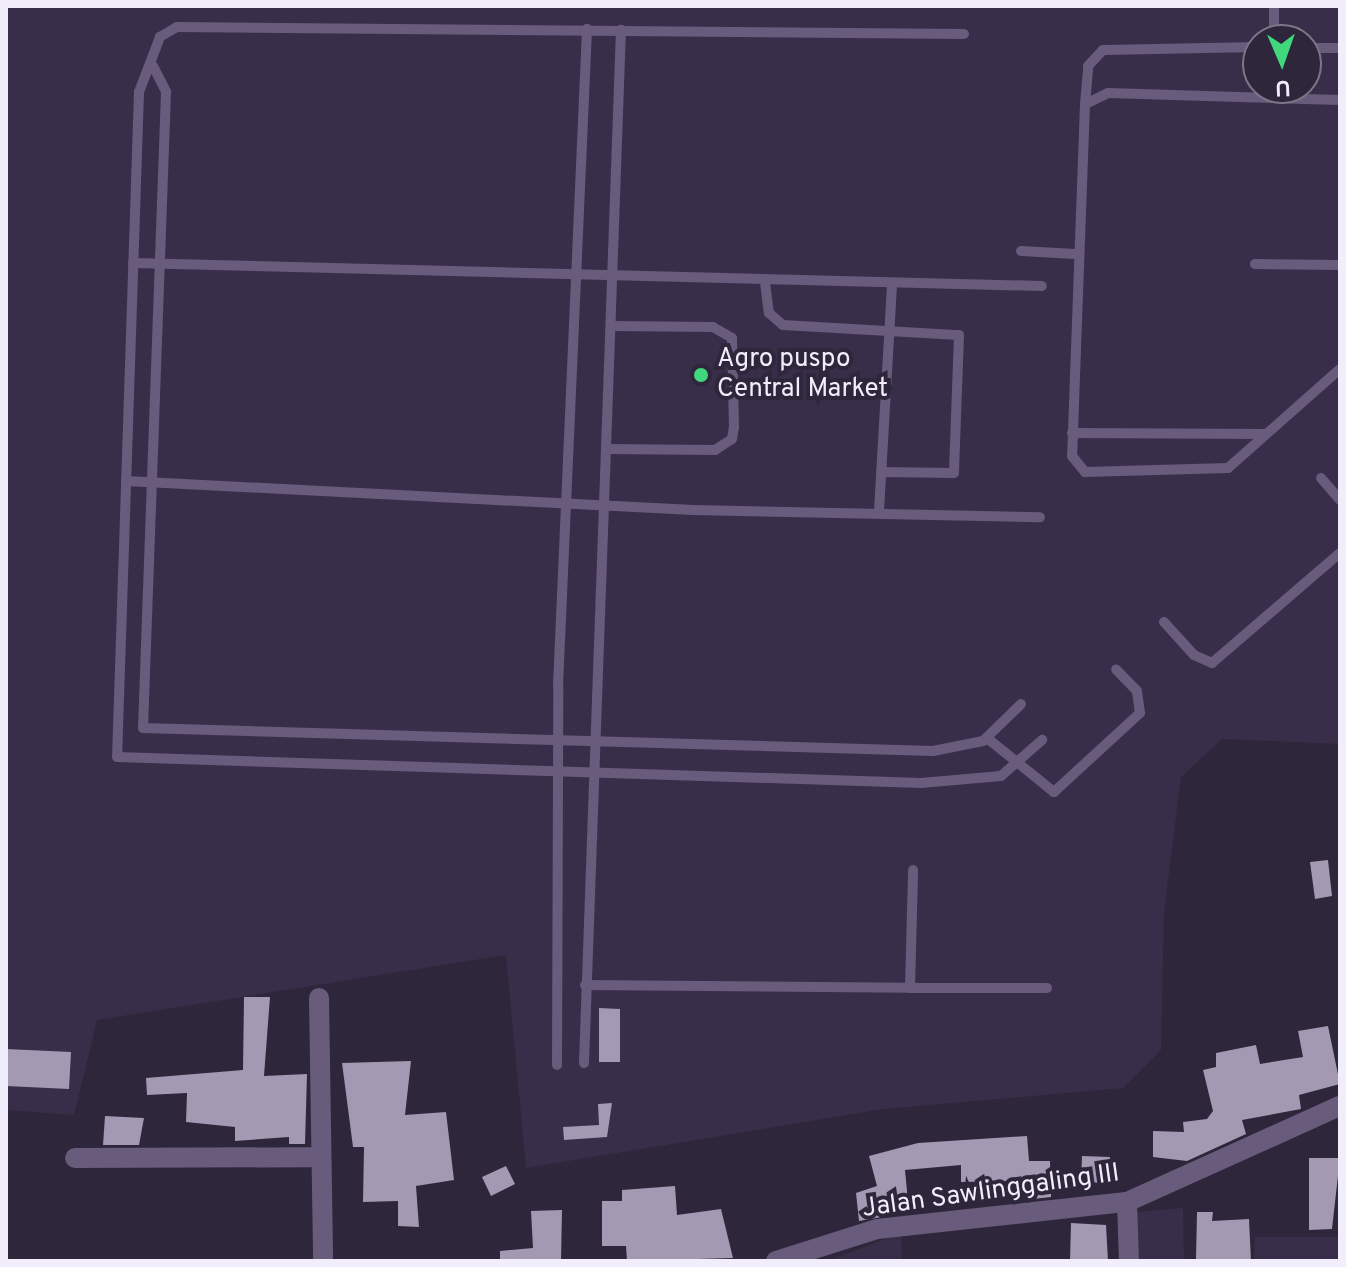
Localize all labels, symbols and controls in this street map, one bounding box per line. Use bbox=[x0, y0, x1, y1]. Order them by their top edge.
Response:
north arrow bbox=[1242, 24, 1322, 104]
text: U bbox=[1274, 73, 1291, 100]
place label: Agro puspo Central Market bbox=[717, 344, 888, 406]
marker: Agro puspo Central Market bbox=[692, 366, 710, 384]
street label: Jalan Sawlinggaling III bbox=[860, 1158, 1122, 1226]

